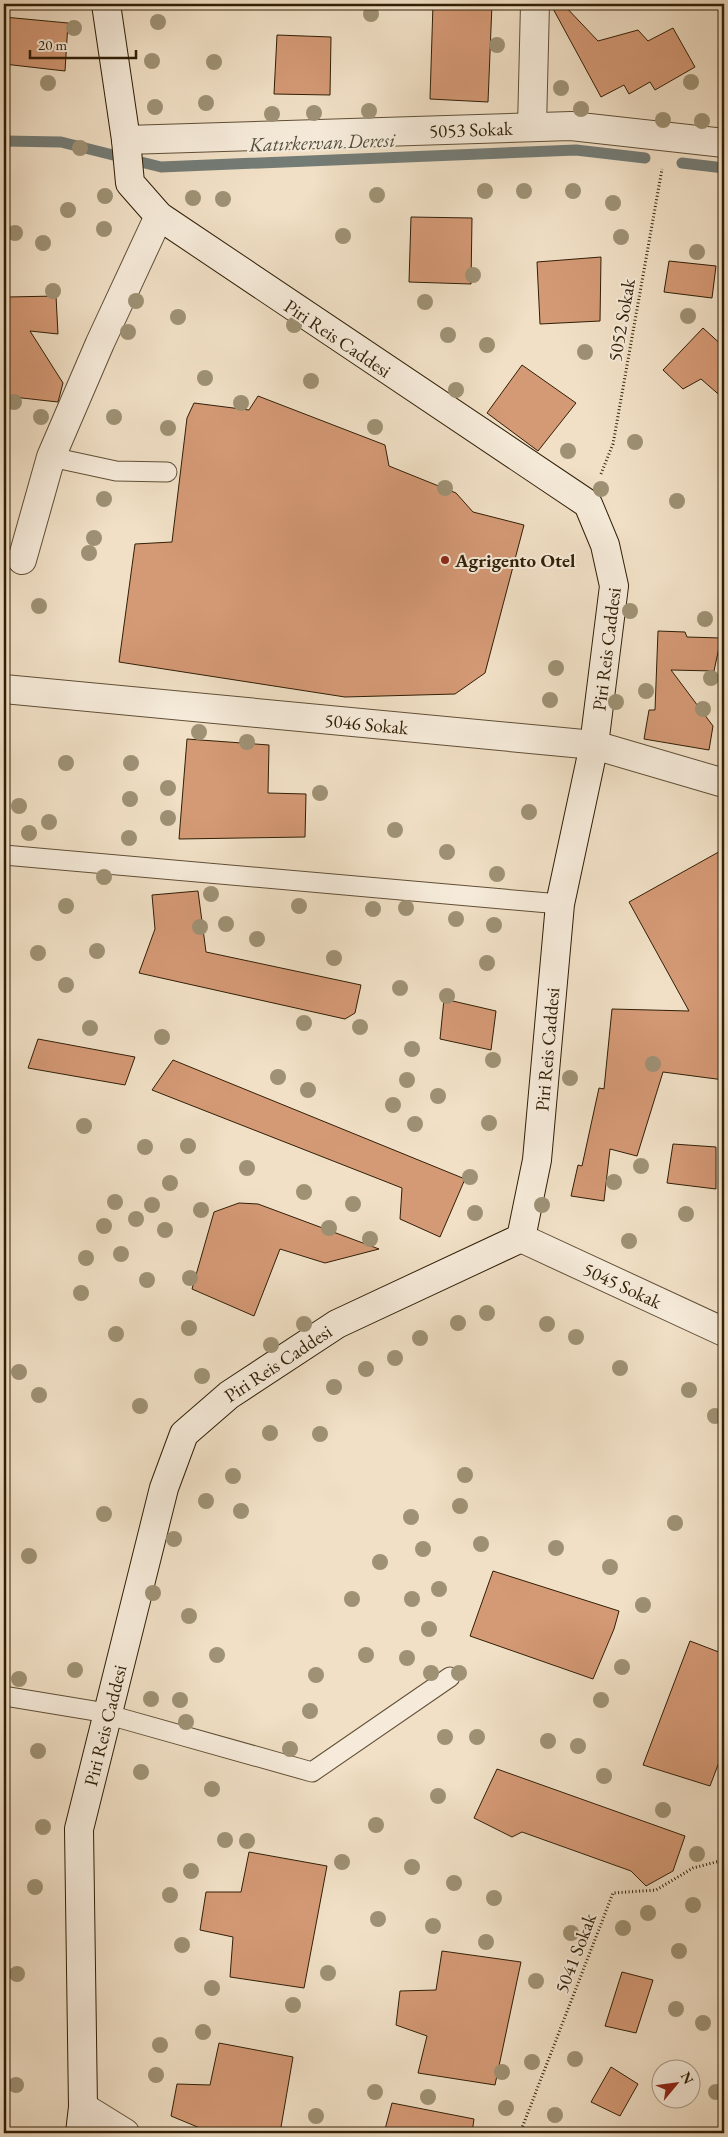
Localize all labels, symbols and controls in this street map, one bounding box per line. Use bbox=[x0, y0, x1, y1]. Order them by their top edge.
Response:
scale bar bbox=[30, 28, 136, 60]
text: 20 m bbox=[38, 35, 67, 54]
street label: 5053 Sokak bbox=[429, 116, 514, 143]
water label: Katırkervan Deresi bbox=[248, 126, 397, 158]
street label: 5052 Sokak bbox=[602, 276, 641, 363]
street label: Piri Reis Caddesi bbox=[279, 293, 396, 384]
place label: Agrigento Otel bbox=[454, 548, 576, 573]
marker: Agrigento Otel bbox=[439, 554, 451, 566]
street label: Piri Reis Caddesi bbox=[586, 586, 627, 712]
street label: 5046 Sokak bbox=[323, 707, 410, 740]
street label: Piri Reis Caddesi bbox=[529, 986, 565, 1112]
street label: 5045 Sokak bbox=[579, 1257, 667, 1315]
street label: Piri Reis Caddesi bbox=[219, 1319, 337, 1408]
street label: Piri Reis Caddesi bbox=[78, 1662, 133, 1789]
street label: 5041 Sokak bbox=[549, 1909, 603, 1997]
north arrow bbox=[650, 2060, 700, 2110]
text: N bbox=[677, 2068, 698, 2088]

